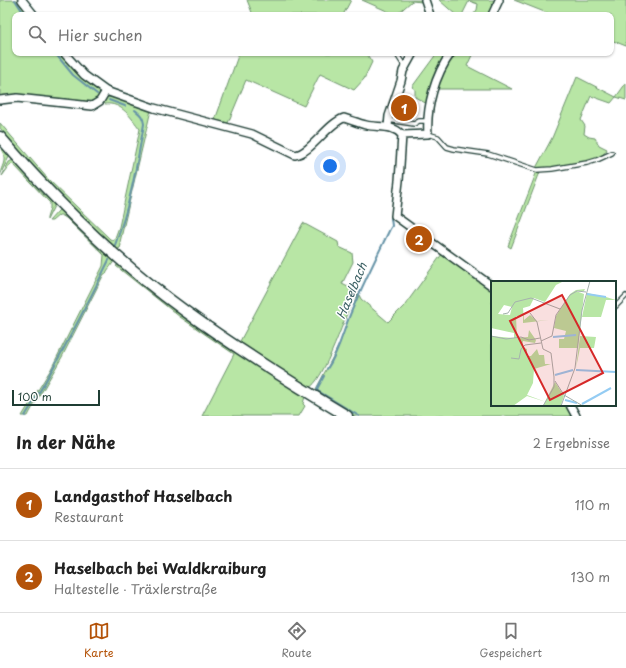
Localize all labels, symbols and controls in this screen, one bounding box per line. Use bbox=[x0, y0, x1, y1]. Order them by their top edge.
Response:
search box bbox=[12, 12, 614, 56]
icon: search bbox=[26, 23, 48, 45]
text: Hier suchen bbox=[58, 23, 143, 46]
pin: 1 bbox=[391, 93, 417, 123]
your location bbox=[320, 156, 340, 176]
pin: 2 bbox=[406, 224, 432, 254]
water label: Haselbach bbox=[331, 259, 371, 322]
inset map bbox=[491, 281, 616, 406]
scale bar bbox=[12, 388, 100, 407]
text: 100 m bbox=[18, 388, 52, 405]
text: In der Nähe bbox=[16, 429, 115, 455]
text: 2 Ergebnisse bbox=[533, 433, 610, 452]
text: Landgasthof Haselbach bbox=[54, 484, 232, 507]
text: 1 bbox=[26, 495, 32, 514]
text: 110 m bbox=[575, 495, 610, 514]
text: Restaurant bbox=[54, 507, 124, 526]
text: Haselbach bei Waldkraiburg bbox=[54, 556, 266, 579]
text: 2 bbox=[24, 567, 34, 586]
text: 130 m bbox=[571, 567, 610, 586]
text: Haltestelle · Träxlerstraße bbox=[54, 579, 217, 598]
tab: Karte bbox=[84, 620, 114, 661]
tab: Route bbox=[281, 620, 312, 661]
tab: Gespeichert bbox=[480, 620, 542, 661]

